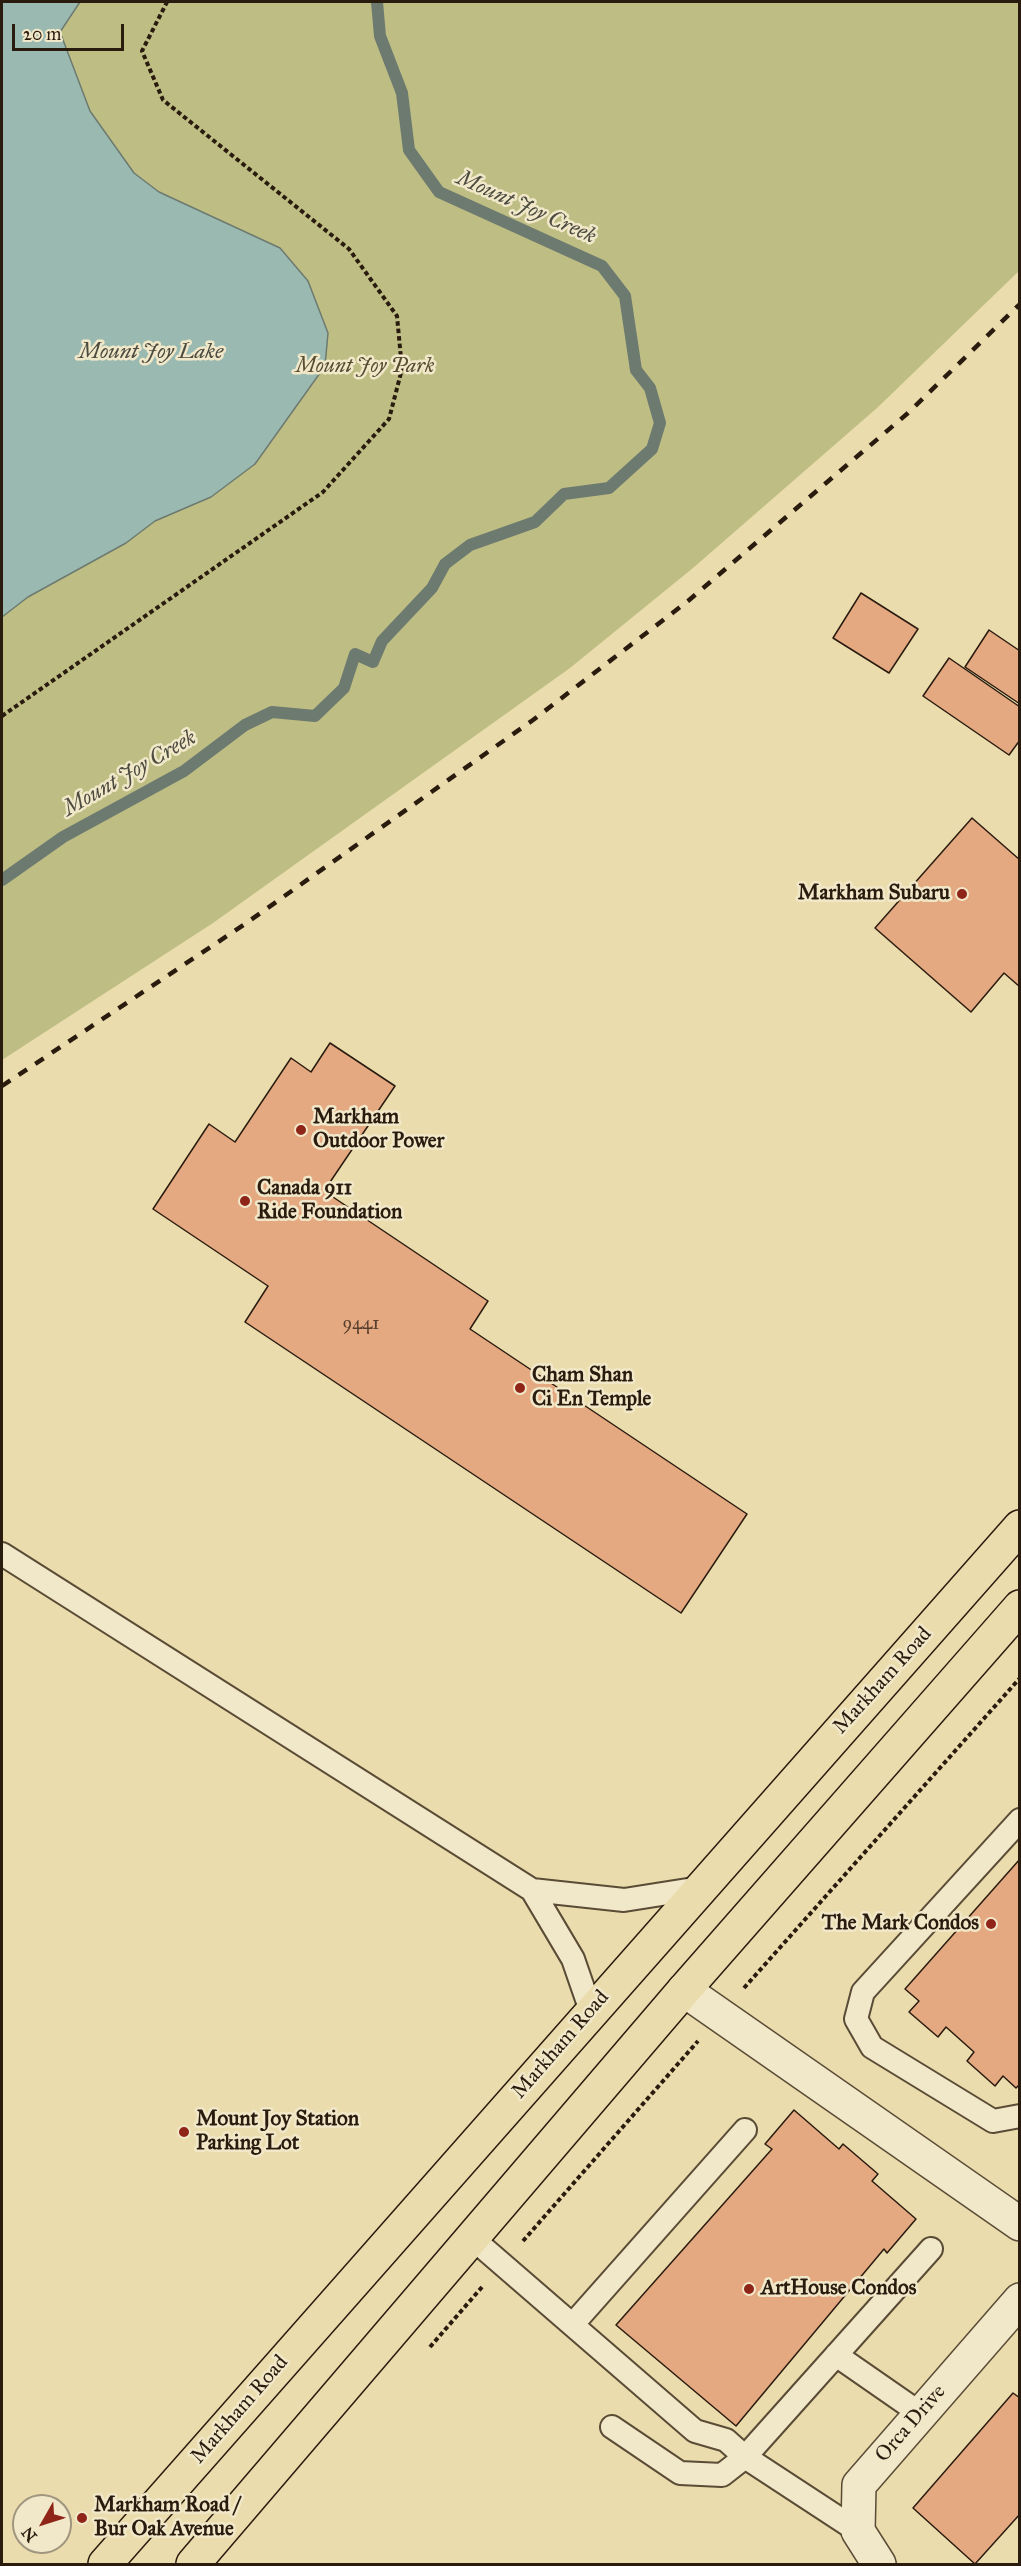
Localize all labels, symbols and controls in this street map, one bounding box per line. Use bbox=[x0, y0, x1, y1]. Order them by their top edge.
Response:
scale bar bbox=[15, 12, 128, 50]
text: 20 m bbox=[23, 23, 61, 45]
water label: Mount Joy Creek bbox=[452, 166, 600, 250]
water label: Mount Joy Lake bbox=[79, 340, 223, 366]
park label: Mount Joy Park bbox=[296, 354, 434, 380]
water label: Mount Joy Creek bbox=[59, 725, 201, 823]
place label: Markham Subaru bbox=[798, 881, 950, 907]
marker: Markham Subaru bbox=[955, 887, 969, 901]
place label: Markham Outdoor Power bbox=[313, 1105, 444, 1155]
marker: Markham Outdoor Power bbox=[294, 1123, 308, 1137]
place label: Canada 911 Ride Foundation bbox=[257, 1176, 402, 1226]
marker: Canada 911 Ride Foundation bbox=[238, 1194, 252, 1208]
house number: 9441 bbox=[343, 1314, 379, 1336]
place label: Cham Shan Ci En Temple bbox=[532, 1363, 651, 1413]
marker: Cham Shan Ci En Temple bbox=[513, 1381, 527, 1395]
street label: Markham Road bbox=[828, 1622, 938, 1740]
place label: The Mark Condos bbox=[822, 1911, 979, 1937]
marker: The Mark Condos bbox=[984, 1917, 998, 1931]
street label: Markham Road bbox=[507, 1986, 615, 2104]
place label: Mount Joy Station Parking Lot bbox=[196, 2107, 359, 2157]
marker: Mount Joy Station Parking Lot bbox=[177, 2125, 191, 2139]
place label: ArtHouse Condos bbox=[761, 2276, 917, 2302]
marker: ArtHouse Condos bbox=[742, 2282, 756, 2296]
street label: Markham Road bbox=[186, 2351, 294, 2469]
street label: Orca Drive bbox=[870, 2380, 952, 2468]
place label: Markham Road / Bur Oak Avenue bbox=[94, 2493, 240, 2543]
north arrow bbox=[12, 2494, 72, 2554]
marker: Markham Road / Bur Oak Avenue bbox=[75, 2511, 89, 2525]
text: N bbox=[18, 2523, 41, 2546]

